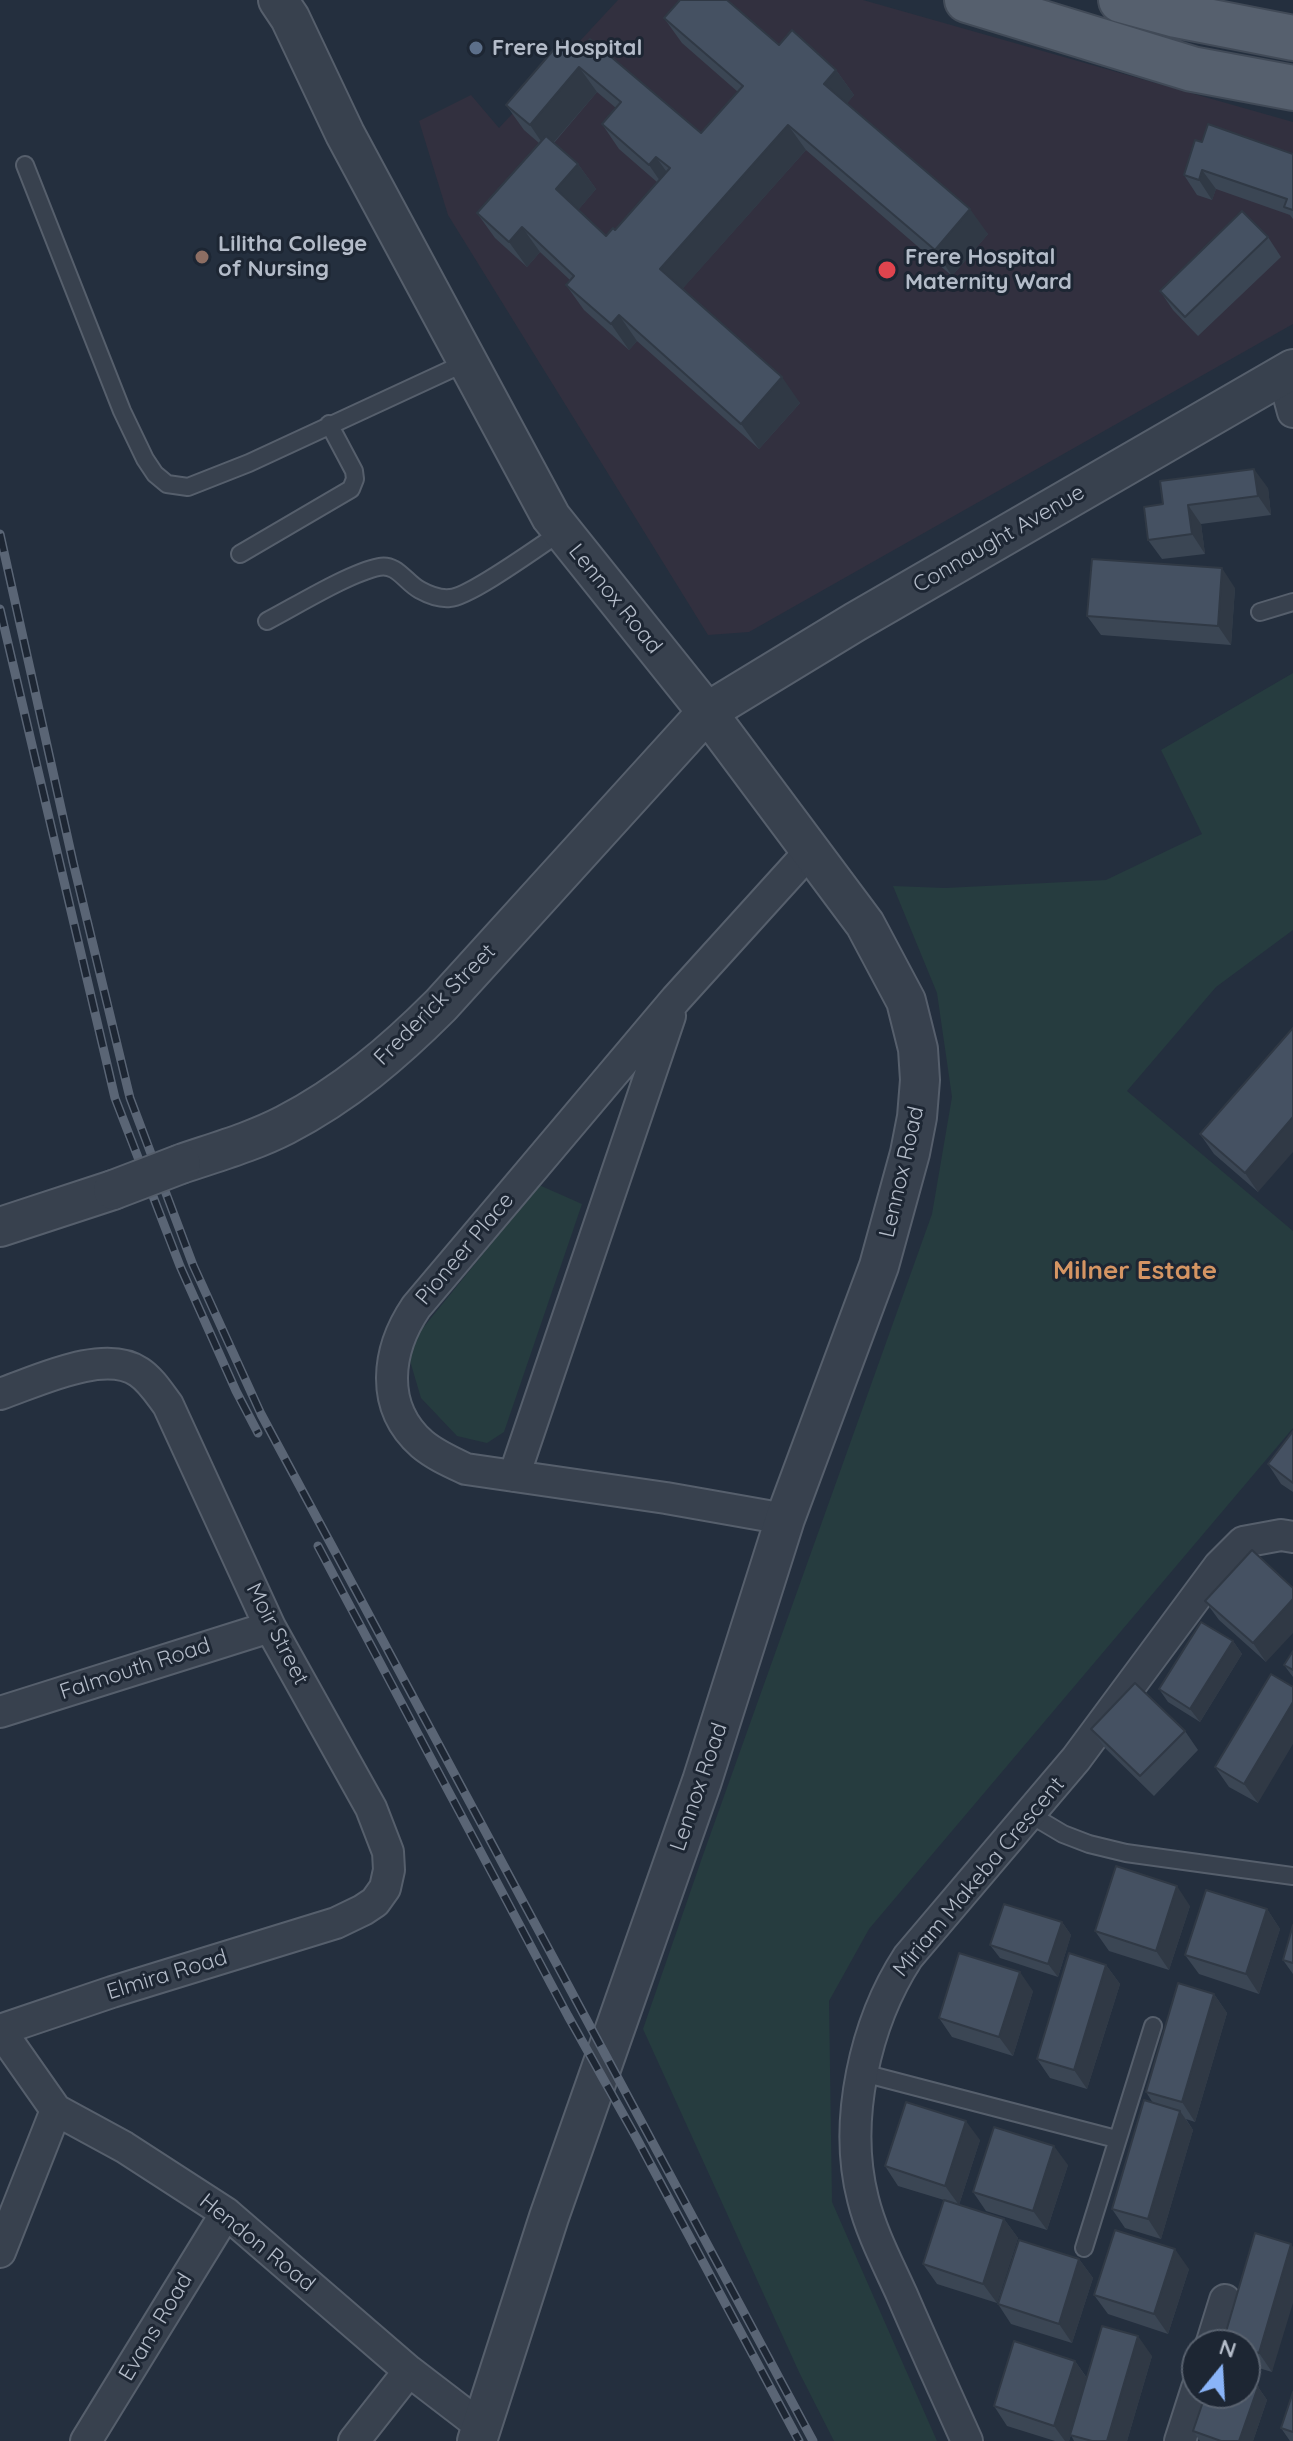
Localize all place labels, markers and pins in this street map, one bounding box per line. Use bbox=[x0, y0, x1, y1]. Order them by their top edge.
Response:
place label: Frere Hospital bbox=[492, 35, 642, 61]
marker: Frere Hospital bbox=[467, 39, 485, 57]
place label: Lilitha College of Nursing bbox=[218, 231, 367, 282]
place label: Frere Hospital Maternity Ward bbox=[905, 244, 1072, 296]
marker: Lilitha College of Nursing bbox=[193, 248, 211, 266]
marker: Frere Hospital Maternity Ward bbox=[876, 259, 898, 281]

